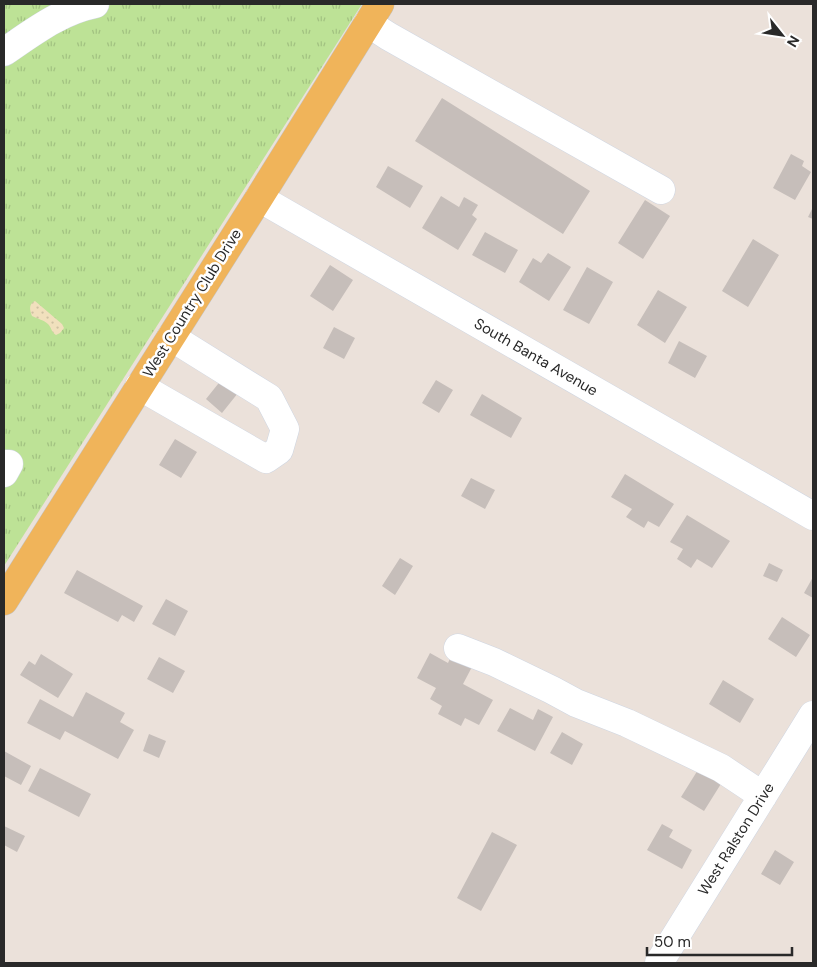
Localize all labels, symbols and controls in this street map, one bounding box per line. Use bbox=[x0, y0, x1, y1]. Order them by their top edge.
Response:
north arrow bbox=[757, 10, 807, 60]
text: N bbox=[783, 33, 804, 50]
street label: West Country Club Drive bbox=[138, 225, 246, 381]
street label: South Banta Avenue bbox=[471, 313, 601, 401]
street label: West Ralston Drive bbox=[693, 779, 779, 899]
scale bar bbox=[647, 924, 792, 956]
text: 50 m bbox=[654, 932, 691, 952]

